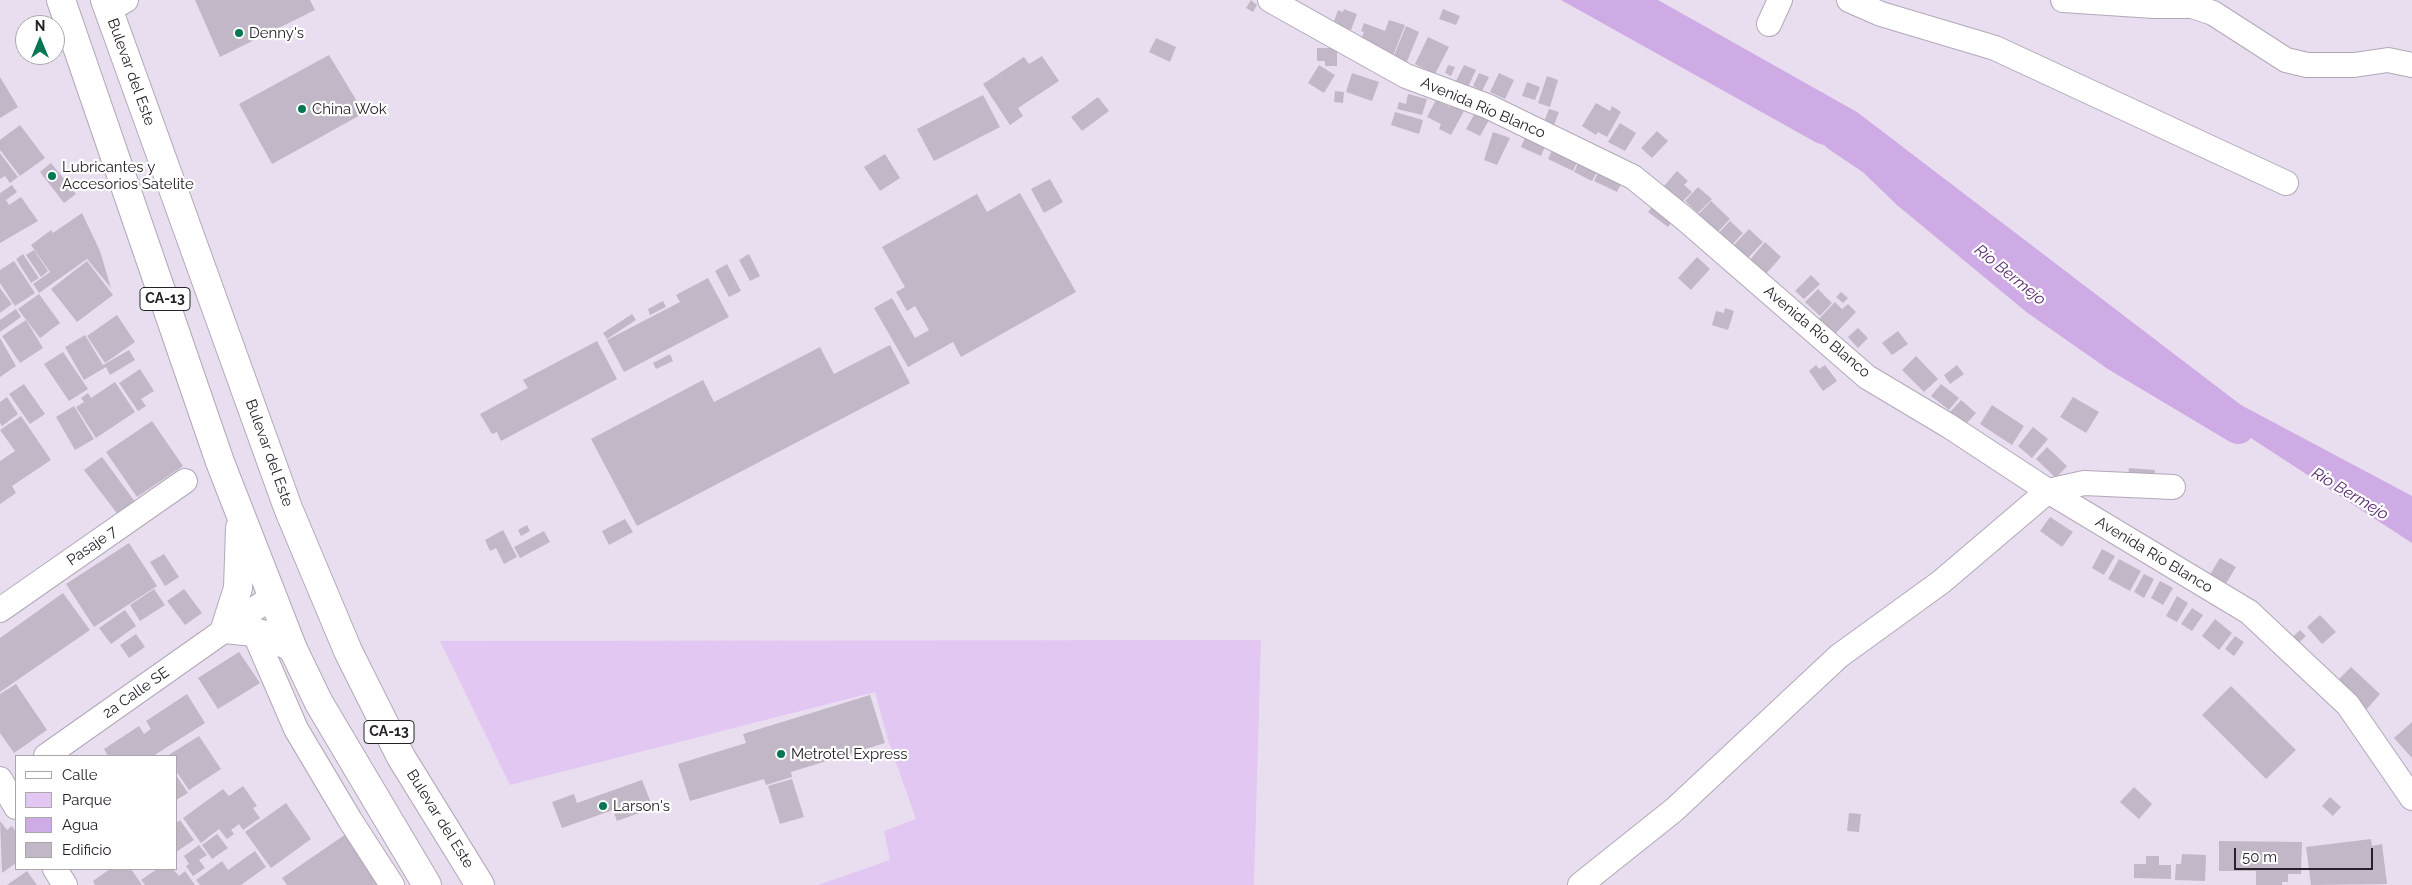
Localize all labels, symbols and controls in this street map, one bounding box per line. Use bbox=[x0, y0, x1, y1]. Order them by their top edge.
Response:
north arrow bbox=[15, 15, 65, 65]
street label: Bulevar del Este bbox=[103, 16, 159, 128]
text: N bbox=[35, 18, 45, 34]
place label: Denny's bbox=[249, 24, 304, 42]
marker: Denny's bbox=[233, 27, 245, 39]
street label: Avenida Río Blanco bbox=[1418, 74, 1548, 142]
place label: China Wok bbox=[312, 100, 387, 118]
marker: China Wok bbox=[296, 103, 308, 115]
place label: Lubricantes y Accesorios Satelite bbox=[62, 158, 194, 193]
marker: Lubricantes y Accesorios Satelite bbox=[46, 170, 58, 182]
water label: Río Bermejo bbox=[1970, 240, 2050, 310]
street label: Avenida Río Blanco bbox=[1760, 282, 1874, 382]
road number: CA-13 bbox=[140, 288, 190, 310]
street label: Bulevar del Este bbox=[241, 397, 297, 509]
water label: Río Bermejo bbox=[2308, 464, 2392, 524]
street label: Avenida Río Blanco bbox=[2092, 513, 2216, 597]
street label: Pasaje 7 bbox=[64, 522, 120, 570]
street label: 2a Calle SE bbox=[99, 663, 173, 723]
road number: CA-13 bbox=[364, 720, 414, 744]
place label: Metrotel Express bbox=[791, 745, 907, 763]
marker: Metrotel Express bbox=[775, 748, 787, 760]
legend bbox=[15, 755, 178, 870]
text: Calle bbox=[62, 766, 97, 784]
street label: Bulevar del Este bbox=[402, 766, 478, 872]
text: Parque bbox=[62, 791, 111, 809]
place label: Larson's bbox=[613, 797, 670, 815]
marker: Larson's bbox=[597, 800, 609, 812]
text: Agua bbox=[62, 816, 98, 834]
scale bar bbox=[2237, 838, 2376, 870]
text: Edificio bbox=[62, 841, 112, 859]
text: 50 m bbox=[2242, 848, 2277, 866]

